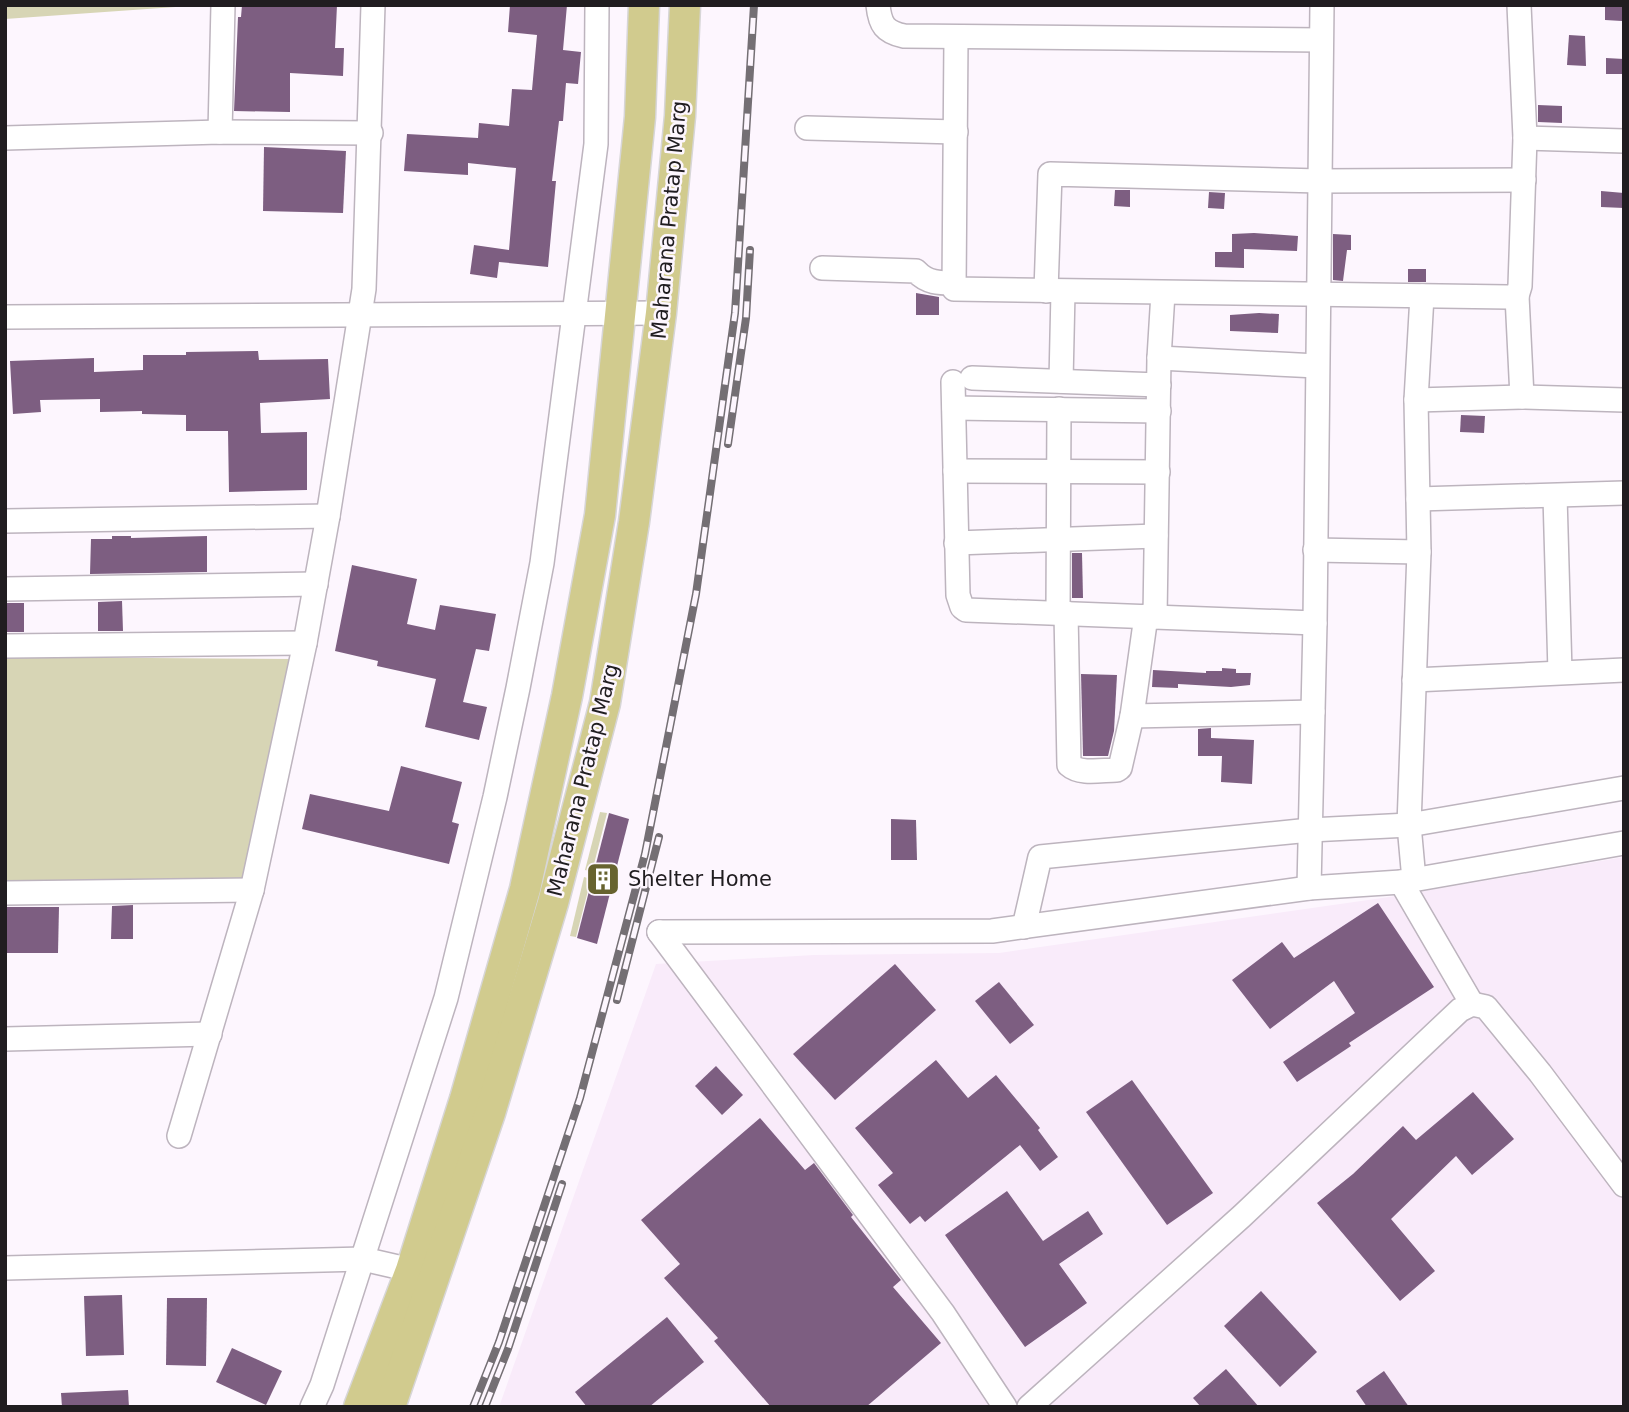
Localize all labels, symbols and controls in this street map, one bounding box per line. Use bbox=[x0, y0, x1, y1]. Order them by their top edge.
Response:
street label: Maharana Pratap Marg bbox=[647, 100, 691, 340]
street label: Maharana Pratap Marg bbox=[542, 661, 624, 899]
building icon: Shelter Home bbox=[584, 860, 622, 898]
place label: Shelter Home bbox=[628, 867, 772, 891]

